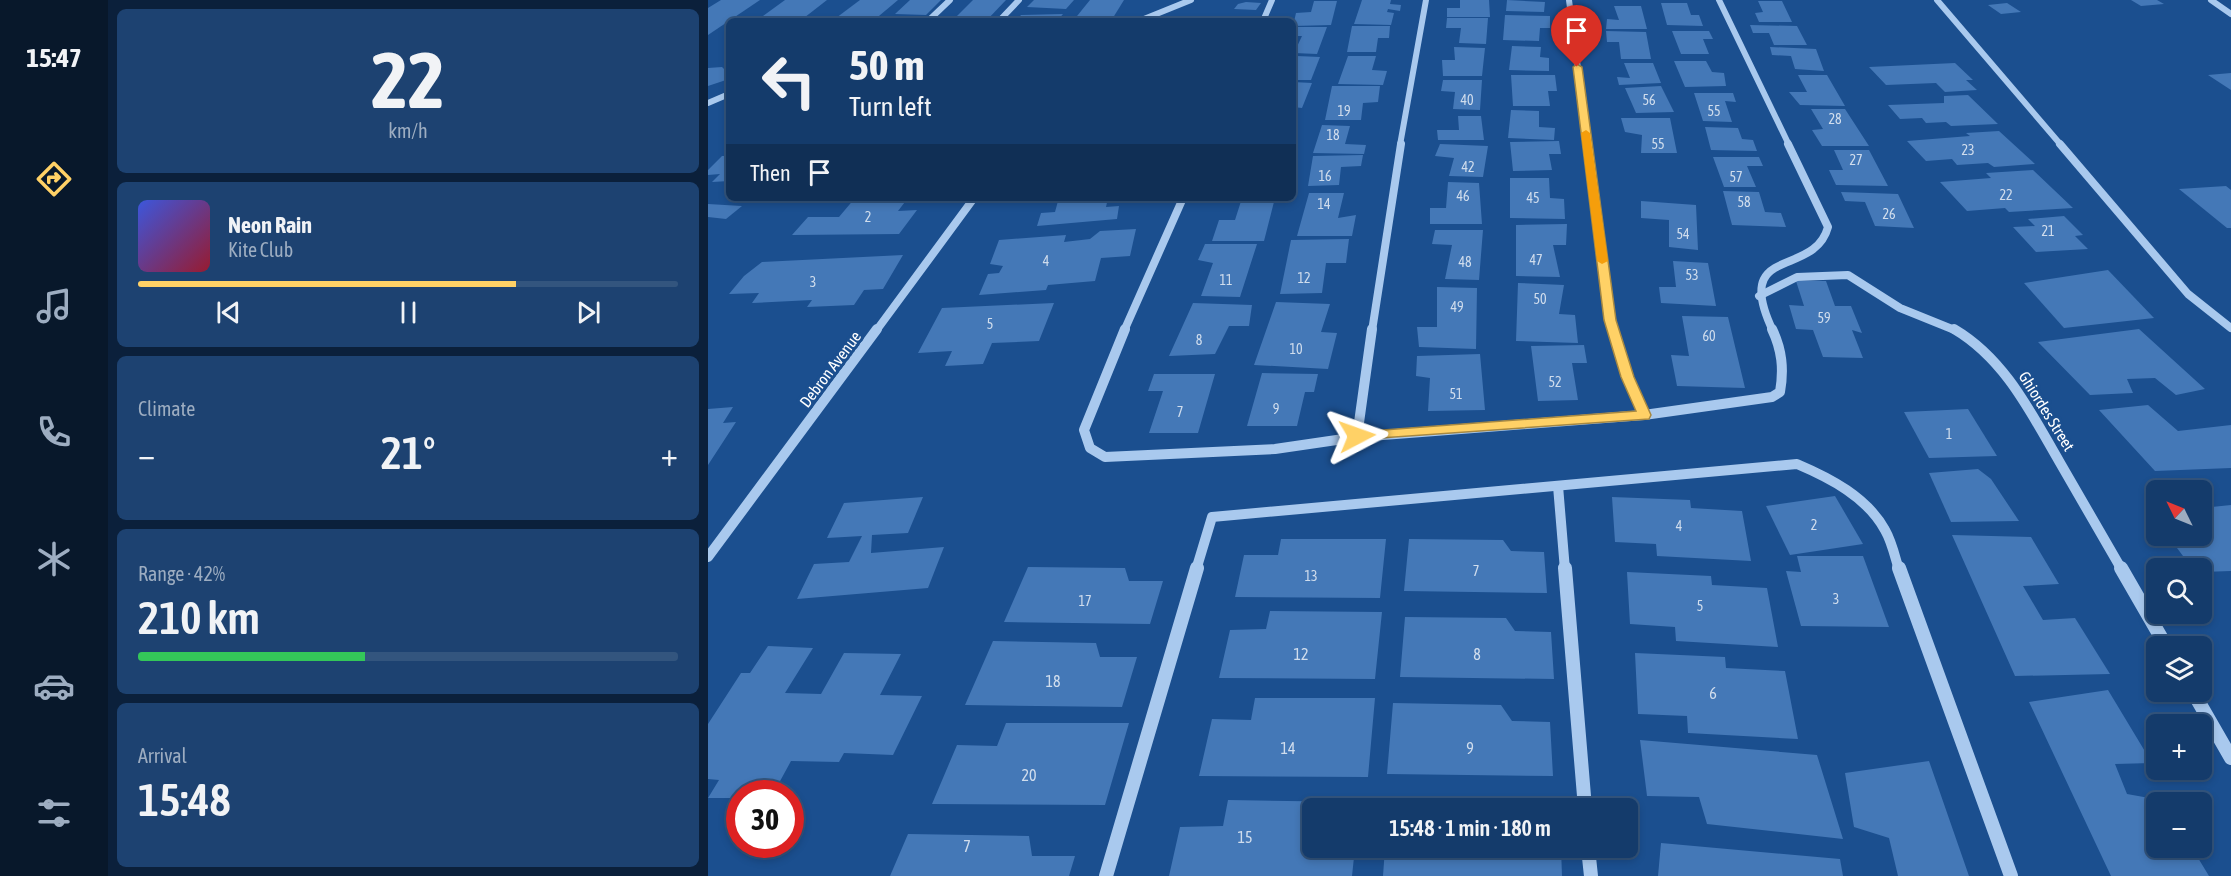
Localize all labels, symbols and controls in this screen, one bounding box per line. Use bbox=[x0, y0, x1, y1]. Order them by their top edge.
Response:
pin bbox=[1551, 5, 1602, 67]
icon: arrive bbox=[1560, 14, 1593, 47]
text: 22 bbox=[371, 35, 445, 125]
text: 50 m bbox=[849, 41, 924, 89]
text: 15:47 bbox=[26, 42, 82, 73]
icon: left bbox=[750, 42, 828, 120]
text: Turn left bbox=[849, 91, 932, 122]
house number: 40 bbox=[1460, 92, 1474, 108]
house number: 56 bbox=[1642, 92, 1656, 108]
house number: 19 bbox=[1337, 103, 1351, 119]
house number: 55 bbox=[1707, 103, 1721, 119]
house number: 28 bbox=[1828, 111, 1842, 127]
text: km/h bbox=[388, 119, 428, 142]
house number: 18 bbox=[1326, 127, 1340, 143]
house number: 55 bbox=[1651, 136, 1665, 152]
house number: 23 bbox=[1961, 142, 1975, 158]
house number: 27 bbox=[1849, 152, 1863, 168]
icon: arrive bbox=[803, 156, 836, 189]
icon: directions bbox=[33, 158, 75, 200]
house number: 42 bbox=[1461, 159, 1475, 175]
text: Then bbox=[750, 160, 791, 186]
house number: 16 bbox=[1318, 168, 1332, 184]
house number: 57 bbox=[1729, 169, 1743, 185]
house number: 22 bbox=[1999, 187, 2013, 203]
house number: 46 bbox=[1456, 188, 1470, 204]
house number: 45 bbox=[1526, 190, 1540, 206]
house number: 58 bbox=[1737, 194, 1751, 210]
house number: 14 bbox=[1317, 196, 1331, 212]
house number: 26 bbox=[1882, 206, 1896, 222]
house number: 2 bbox=[865, 209, 871, 225]
text: Neon Rain bbox=[228, 212, 312, 238]
house number: 21 bbox=[2041, 223, 2055, 239]
house number: 54 bbox=[1676, 226, 1690, 242]
text: Kite Club bbox=[228, 238, 293, 261]
house number: 47 bbox=[1529, 252, 1543, 268]
house number: 4 bbox=[1043, 253, 1050, 269]
house number: 48 bbox=[1458, 254, 1472, 270]
house number: 53 bbox=[1685, 267, 1699, 283]
house number: 12 bbox=[1297, 270, 1311, 286]
house number: 11 bbox=[1219, 272, 1233, 288]
house number: 3 bbox=[810, 274, 816, 290]
icon: music bbox=[33, 285, 75, 327]
house number: 50 bbox=[1533, 291, 1547, 307]
icon: previous bbox=[212, 296, 245, 329]
icon: pause bbox=[392, 296, 425, 329]
icon: next bbox=[572, 296, 605, 329]
house number: 49 bbox=[1450, 299, 1464, 315]
house number: 59 bbox=[1817, 310, 1831, 326]
house number: 5 bbox=[987, 316, 993, 332]
street label: Debron Avenue bbox=[796, 328, 864, 410]
house number: 60 bbox=[1702, 328, 1716, 344]
house number: 8 bbox=[1196, 332, 1203, 348]
house number: 10 bbox=[1289, 341, 1303, 357]
street label: Ghiordes Street bbox=[2016, 368, 2079, 454]
house number: 52 bbox=[1548, 374, 1562, 390]
house number: 51 bbox=[1449, 386, 1463, 402]
text: Climate bbox=[138, 397, 195, 420]
house number: 9 bbox=[1273, 401, 1279, 417]
house number: 7 bbox=[1177, 404, 1183, 420]
position arrow bbox=[1325, 404, 1389, 468]
icon: phone bbox=[33, 411, 75, 453]
house number: 1 bbox=[1946, 426, 1952, 442]
text: 21° bbox=[381, 427, 435, 479]
text: − bbox=[138, 435, 155, 473]
text: + bbox=[661, 435, 678, 473]
north arrow bbox=[2146, 480, 2212, 546]
map controls bbox=[2146, 480, 2212, 858]
house number: 2 bbox=[1811, 517, 1817, 533]
house number: 4 bbox=[1676, 518, 1683, 534]
icon: climate bbox=[33, 538, 75, 580]
button: search bbox=[2146, 558, 2212, 624]
text: Range · 42% bbox=[138, 562, 225, 585]
house number: 7 bbox=[1473, 563, 1479, 579]
house number: 13 bbox=[1304, 568, 1318, 584]
house number: 3 bbox=[1833, 591, 1839, 607]
text: 210 km bbox=[138, 592, 260, 644]
house number: 17 bbox=[1078, 593, 1092, 609]
house number: 5 bbox=[1697, 598, 1703, 614]
button: layers bbox=[2146, 636, 2212, 702]
house number: 12 bbox=[1293, 645, 1309, 663]
house number: 8 bbox=[1473, 645, 1481, 663]
icon: car bbox=[33, 665, 75, 707]
house number: 18 bbox=[1045, 672, 1061, 690]
house number: 6 bbox=[1709, 684, 1717, 702]
button: + bbox=[2146, 714, 2212, 780]
house number: 14 bbox=[1280, 739, 1296, 757]
house number: 9 bbox=[1466, 739, 1474, 757]
text: Arrival bbox=[138, 744, 187, 767]
house number: 20 bbox=[1021, 766, 1037, 784]
text: 15:48 bbox=[138, 774, 231, 826]
speed limit sign: 30 bbox=[726, 780, 804, 858]
icon: filters bbox=[33, 792, 75, 834]
button: − bbox=[2146, 792, 2212, 858]
text: 15:48 · 1 min · 180 m bbox=[1389, 815, 1551, 841]
house number: 15 bbox=[1237, 828, 1253, 846]
house number: 7 bbox=[963, 837, 971, 855]

